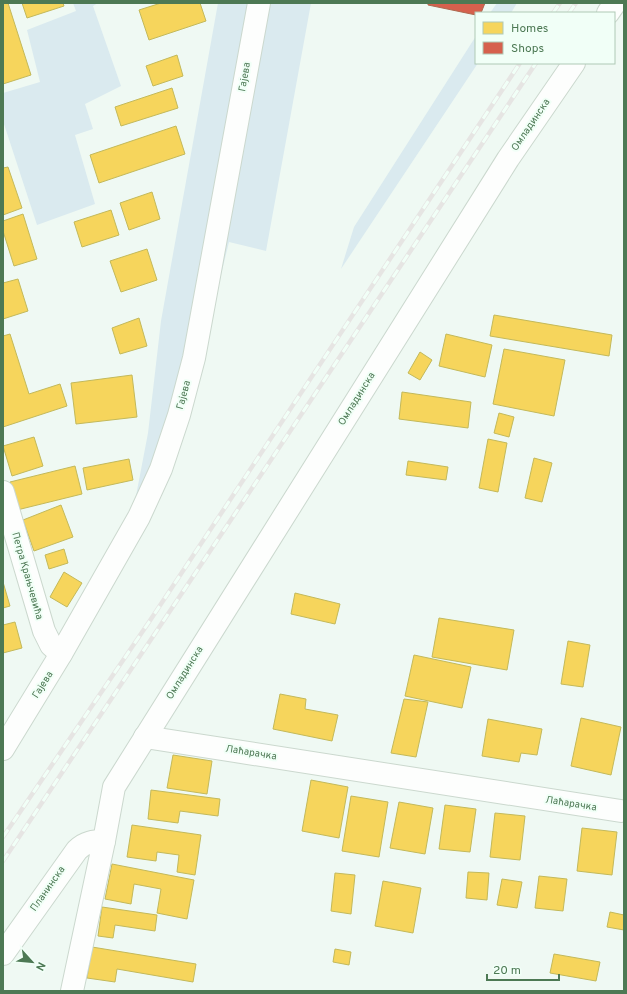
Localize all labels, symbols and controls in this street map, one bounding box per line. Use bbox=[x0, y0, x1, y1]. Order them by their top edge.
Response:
legend bbox=[475, 12, 615, 64]
text: Homes bbox=[511, 21, 548, 37]
text: Shops bbox=[511, 41, 544, 57]
street label: Гајева bbox=[236, 61, 254, 93]
street label: Омладинска bbox=[509, 96, 553, 154]
street label: Омладинска bbox=[336, 370, 378, 428]
street label: Гајева bbox=[174, 379, 194, 411]
street label: Петра Крањчевића bbox=[8, 531, 46, 621]
street label: Омладинска bbox=[164, 644, 206, 702]
street label: Гајева bbox=[30, 669, 56, 701]
street label: Лаћарачка bbox=[224, 743, 278, 763]
street label: Лаћарачка bbox=[544, 794, 598, 814]
street label: Планинска bbox=[28, 864, 68, 914]
north arrow bbox=[12, 942, 52, 982]
scale bar bbox=[487, 956, 559, 982]
text: N bbox=[32, 959, 48, 973]
text: 20 m bbox=[493, 963, 521, 979]

